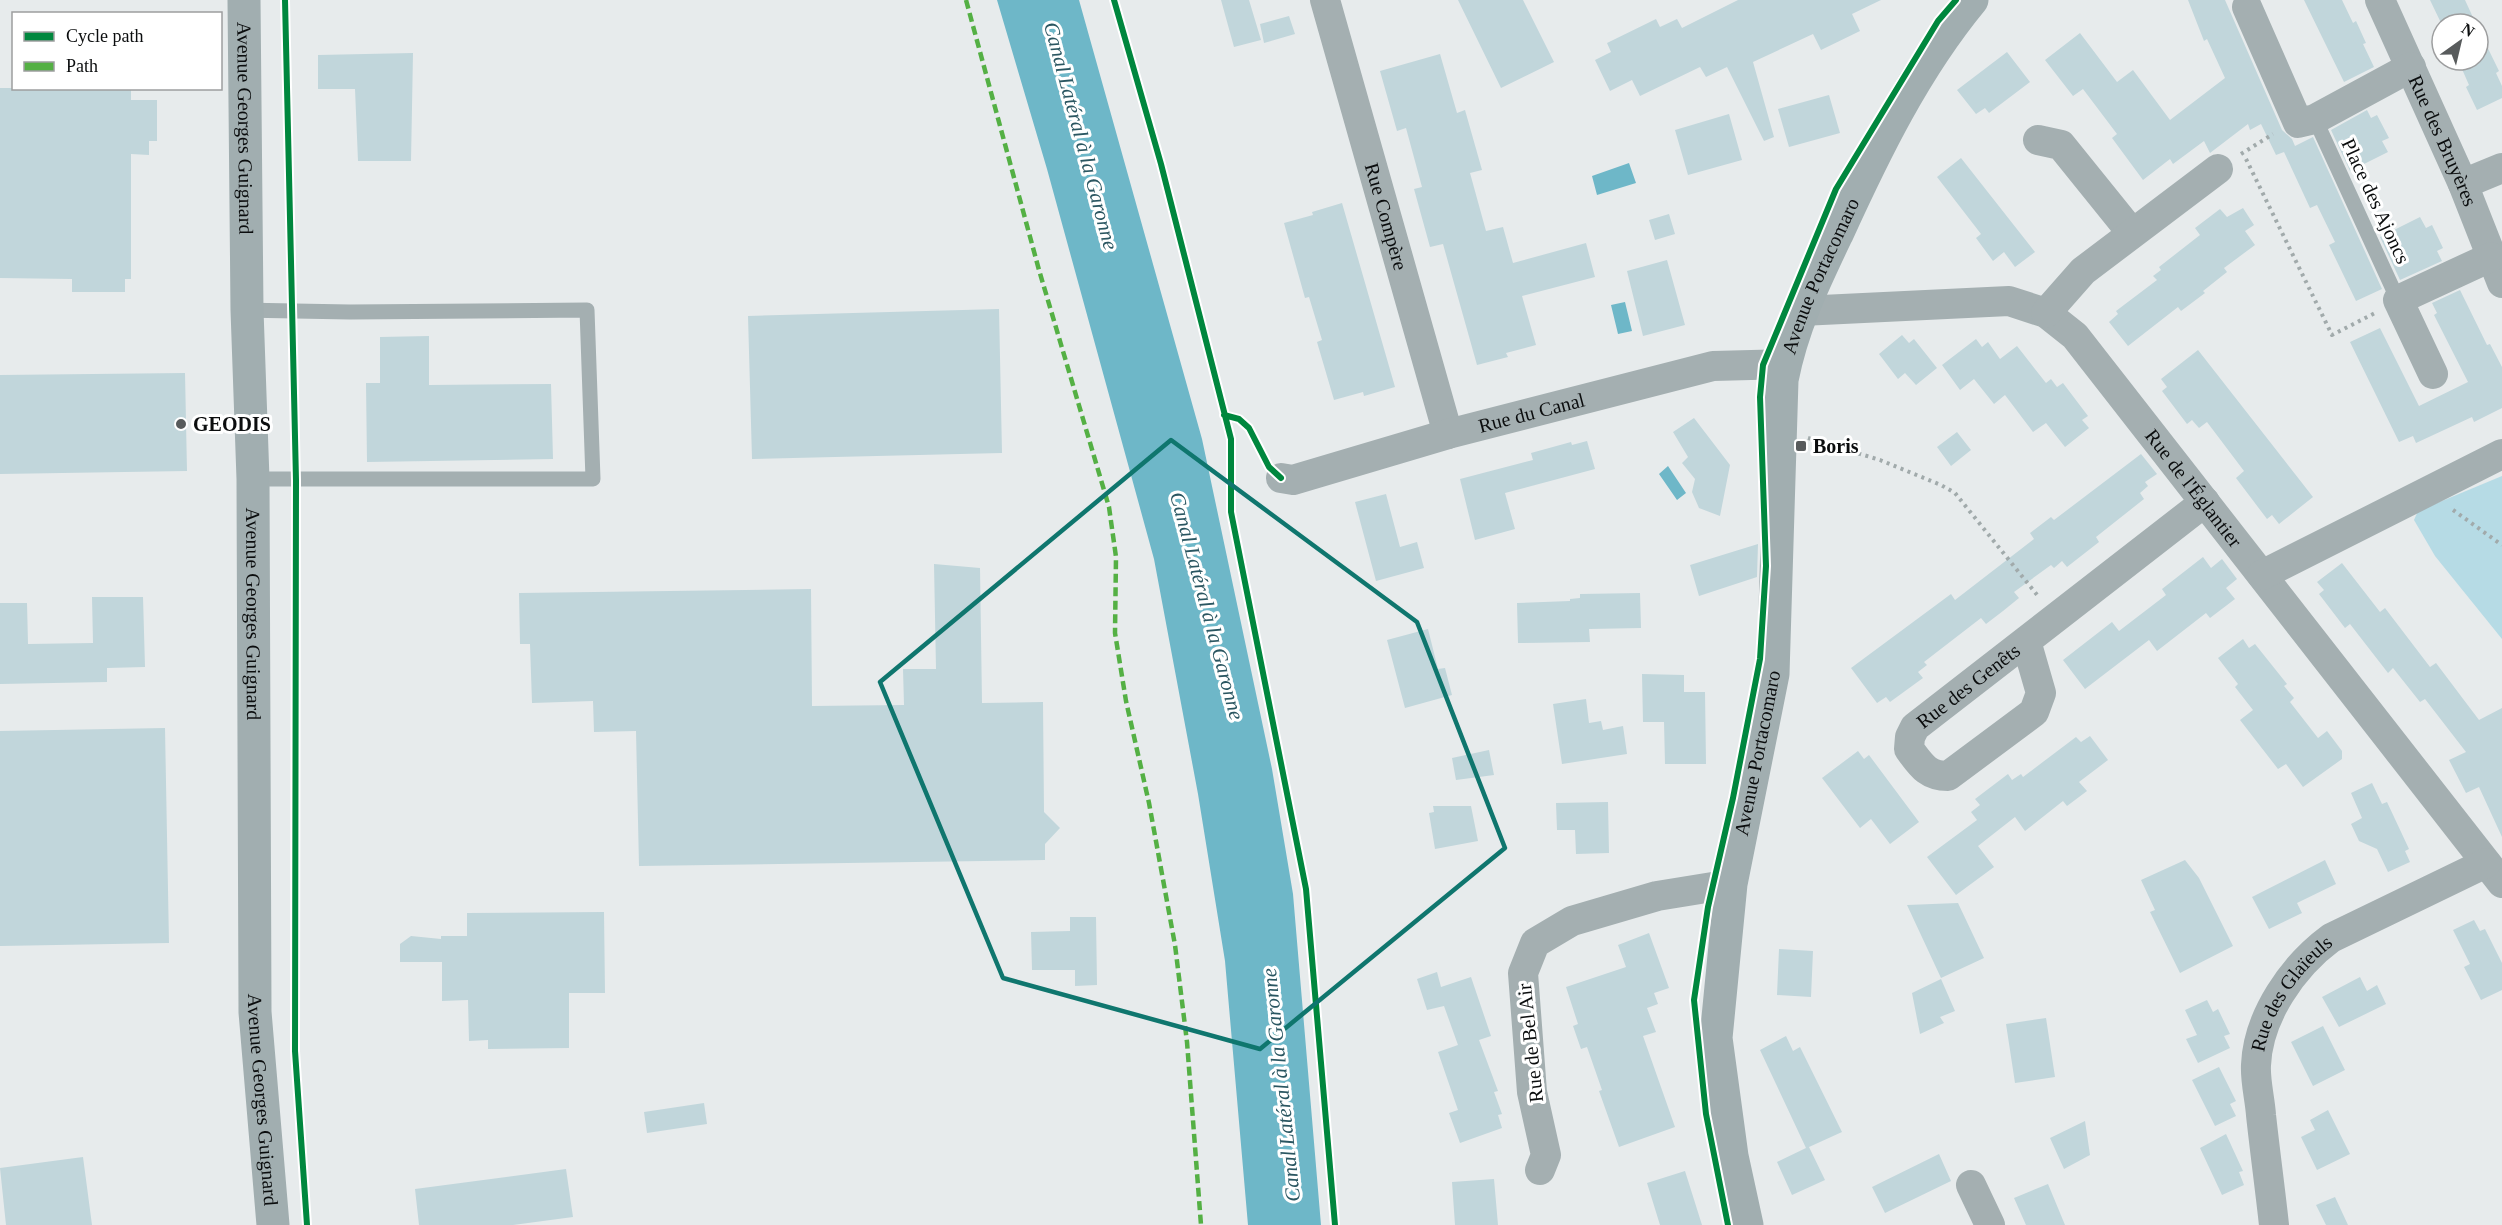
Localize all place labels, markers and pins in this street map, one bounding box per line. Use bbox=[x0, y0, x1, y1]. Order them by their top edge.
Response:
place label: GEODIS bbox=[193, 413, 271, 435]
marker: GEODIS bbox=[174, 417, 188, 431]
place label: Boris bbox=[1813, 435, 1859, 457]
marker: Boris bbox=[1794, 439, 1808, 453]

